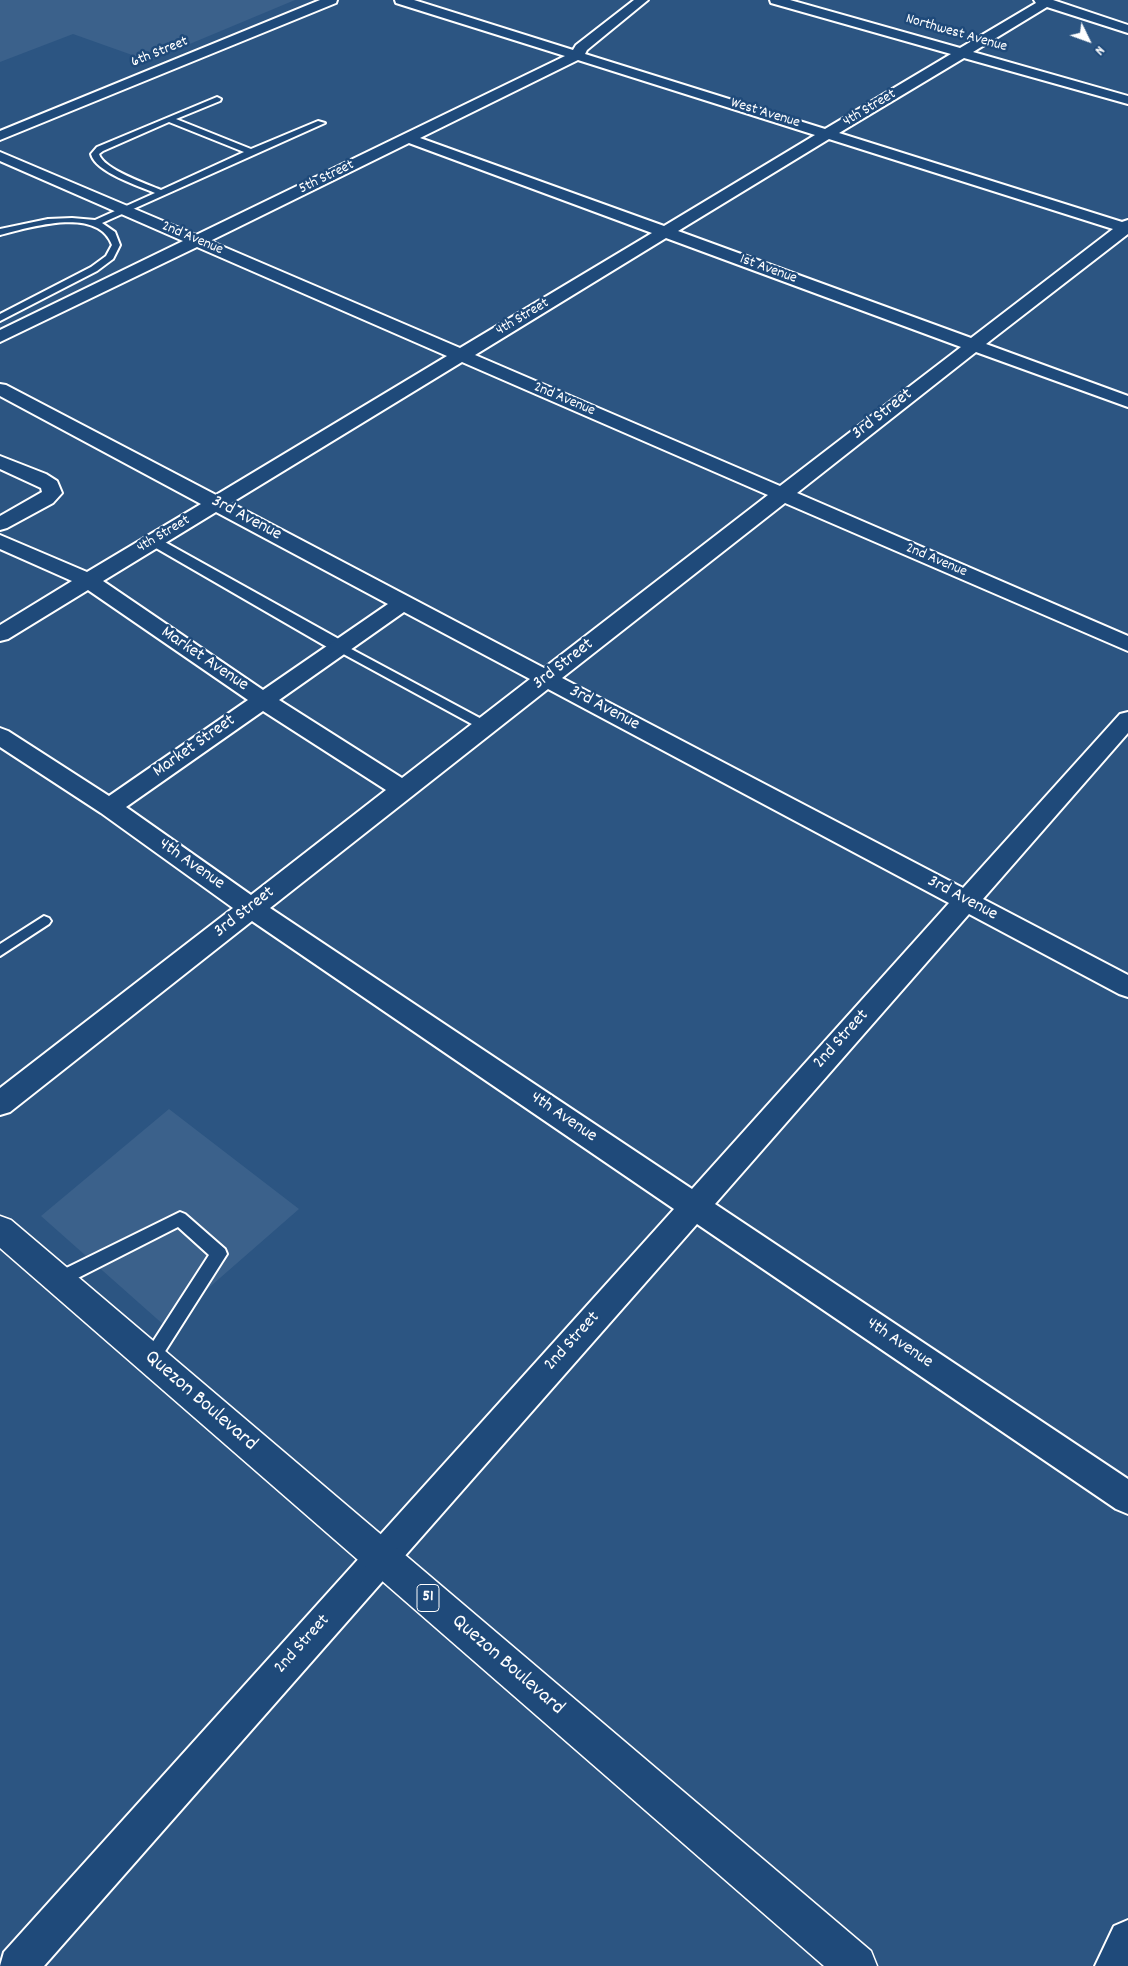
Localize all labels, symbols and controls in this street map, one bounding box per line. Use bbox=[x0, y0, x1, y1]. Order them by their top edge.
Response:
street label: Northwest Avenue bbox=[903, 11, 1009, 57]
north arrow bbox=[1063, 15, 1113, 65]
street label: 6th Street bbox=[129, 33, 191, 73]
text: N bbox=[1089, 41, 1109, 59]
street label: 4th Street bbox=[840, 86, 900, 132]
street label: West Avenue bbox=[728, 95, 802, 133]
street label: 5th Street bbox=[296, 157, 358, 199]
street label: 2nd Avenue bbox=[159, 218, 225, 260]
street label: 1st Avenue bbox=[737, 251, 799, 289]
street label: 4th Street bbox=[493, 295, 553, 341]
street label: 2nd Avenue bbox=[531, 379, 597, 421]
street label: 3rd Street bbox=[848, 385, 918, 445]
street label: 3rd Avenue bbox=[207, 492, 285, 546]
street label: 4th Street bbox=[134, 512, 194, 558]
street label: 2nd Avenue bbox=[903, 540, 969, 582]
street label: Market Avenue bbox=[156, 623, 252, 697]
street label: 3rd Street bbox=[529, 635, 599, 695]
street label: 3rd Avenue bbox=[565, 682, 643, 736]
street label: Market Street bbox=[150, 711, 240, 783]
street label: 4th Avenue bbox=[154, 834, 228, 896]
street label: 3rd Avenue bbox=[923, 872, 1001, 926]
street label: 3rd Street bbox=[210, 883, 280, 943]
street label: 2nd Street bbox=[810, 1006, 874, 1074]
street label: 4th Avenue bbox=[526, 1088, 600, 1148]
street label: 2nd Street bbox=[541, 1308, 605, 1376]
street label: 4th Avenue bbox=[862, 1314, 936, 1374]
street label: Quezon Boulevard bbox=[138, 1346, 262, 1458]
road number: 51 bbox=[417, 1585, 439, 1612]
street label: Quezon Boulevard bbox=[445, 1610, 569, 1722]
street label: 2nd Street bbox=[271, 1611, 335, 1679]

